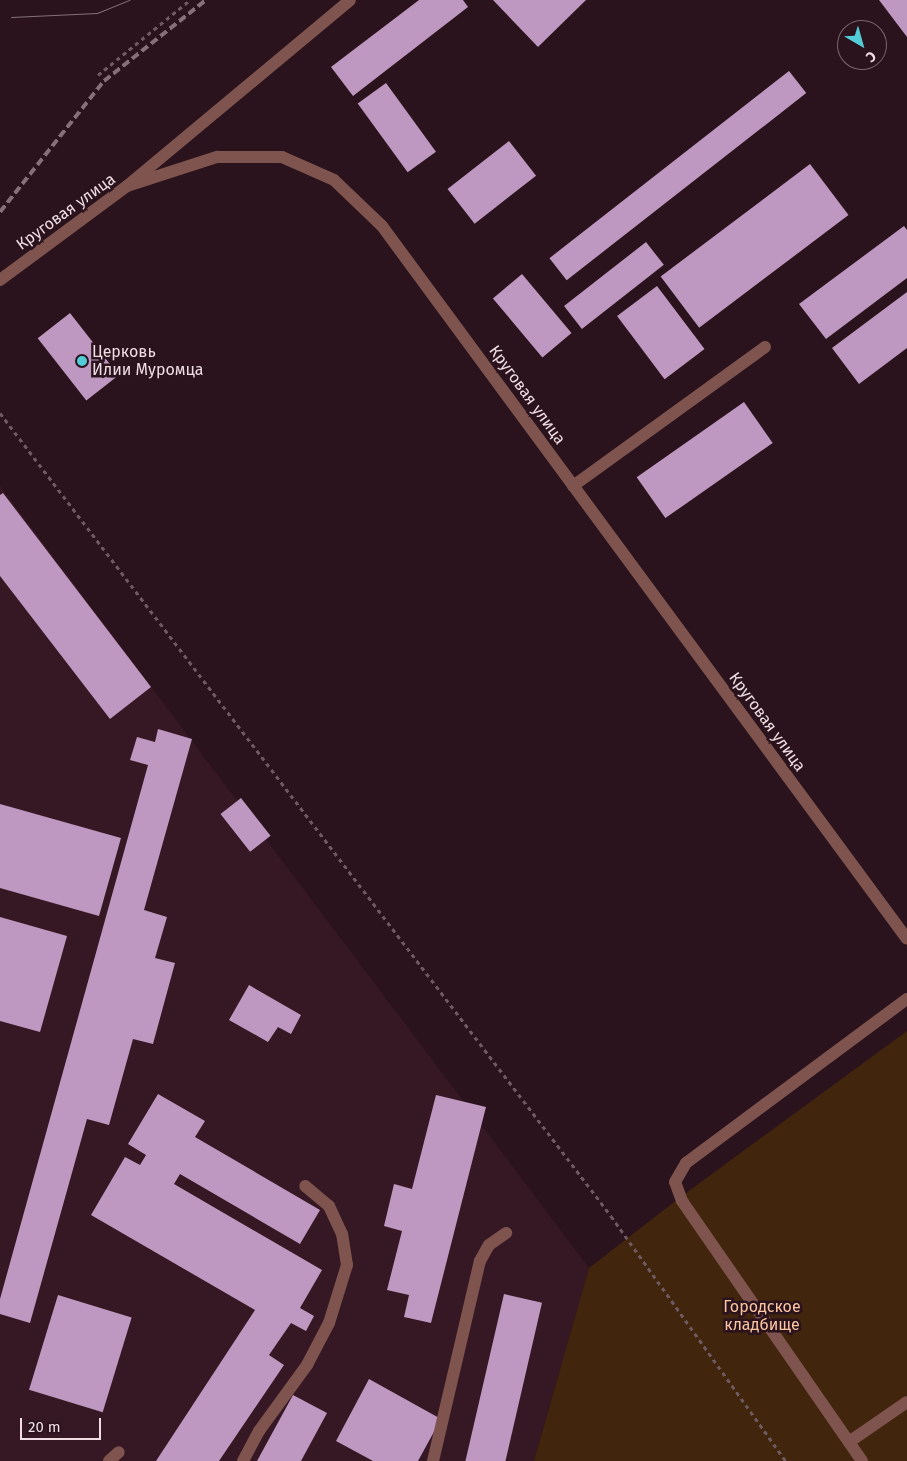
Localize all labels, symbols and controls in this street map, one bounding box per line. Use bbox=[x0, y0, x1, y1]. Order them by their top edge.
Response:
north arrow bbox=[837, 20, 887, 70]
text: С bbox=[863, 47, 879, 66]
street label: Круговая улица bbox=[13, 170, 119, 254]
place label: Церковь Илии Муромца bbox=[92, 342, 204, 380]
street label: Круговая улица bbox=[485, 342, 569, 448]
marker: Церковь Илии Муромца bbox=[76, 355, 88, 367]
street label: Круговая улица bbox=[725, 669, 809, 775]
park label: Городское кладбище bbox=[723, 1297, 801, 1335]
scale bar bbox=[22, 1408, 104, 1440]
text: 20 m bbox=[28, 1418, 61, 1436]

